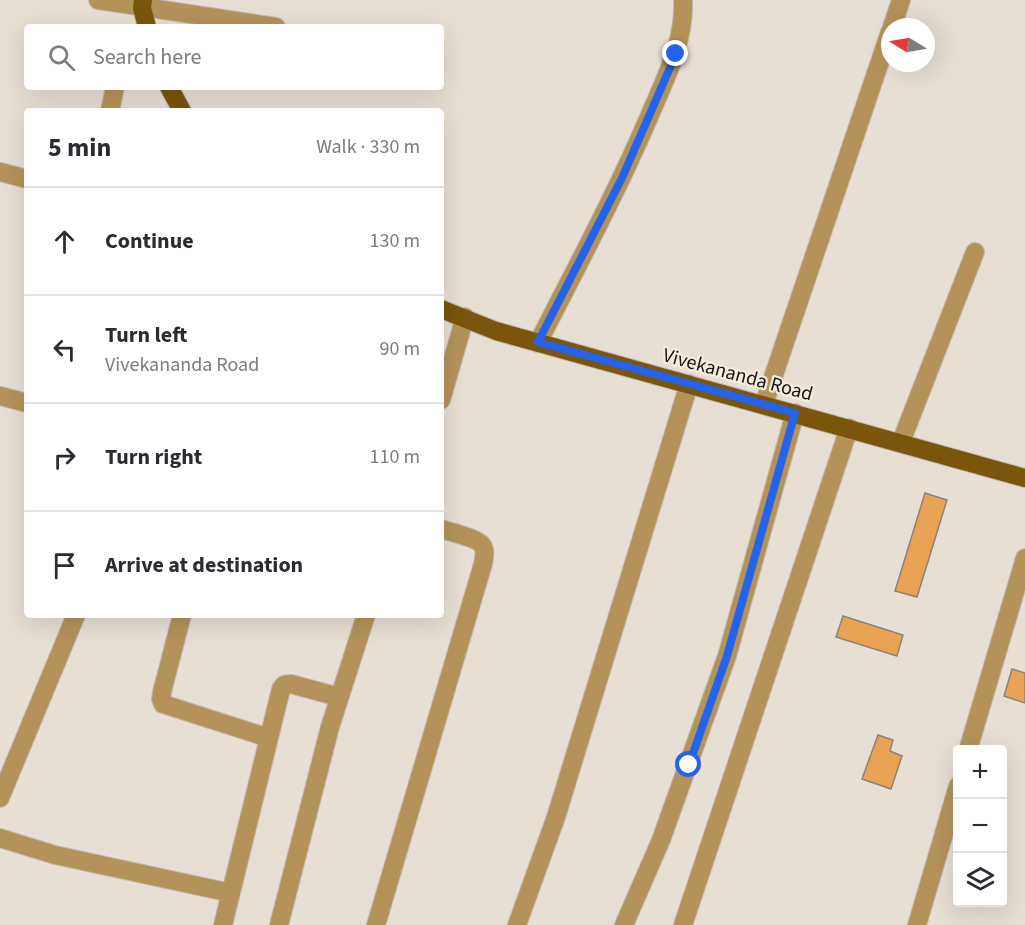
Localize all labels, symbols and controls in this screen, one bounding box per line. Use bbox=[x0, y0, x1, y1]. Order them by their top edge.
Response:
north arrow bbox=[881, 18, 935, 72]
search box bbox=[24, 24, 444, 90]
route end bbox=[662, 40, 688, 66]
icon: search bbox=[45, 41, 78, 74]
text: Search here bbox=[93, 41, 201, 73]
text: 5 min bbox=[48, 129, 111, 166]
text: Walk · 330 m bbox=[316, 133, 420, 161]
icon: ahead bbox=[48, 225, 81, 258]
text: Continue bbox=[105, 225, 194, 257]
text: 130 m bbox=[370, 227, 420, 255]
text: Turn left bbox=[105, 319, 187, 351]
icon: left bbox=[48, 333, 81, 366]
text: 90 m bbox=[380, 335, 420, 363]
street label: Vivekananda Road bbox=[660, 341, 816, 408]
text: Vivekananda Road bbox=[105, 351, 259, 379]
icon: right bbox=[48, 441, 81, 474]
text: Turn right bbox=[105, 441, 202, 473]
text: 110 m bbox=[370, 443, 420, 471]
icon: arrive bbox=[48, 549, 81, 582]
text: Arrive at destination bbox=[105, 549, 303, 581]
map controls bbox=[953, 745, 1007, 907]
button: + bbox=[953, 745, 1007, 799]
route start bbox=[675, 751, 701, 777]
button: − bbox=[953, 799, 1007, 853]
button: layers bbox=[953, 853, 1007, 907]

